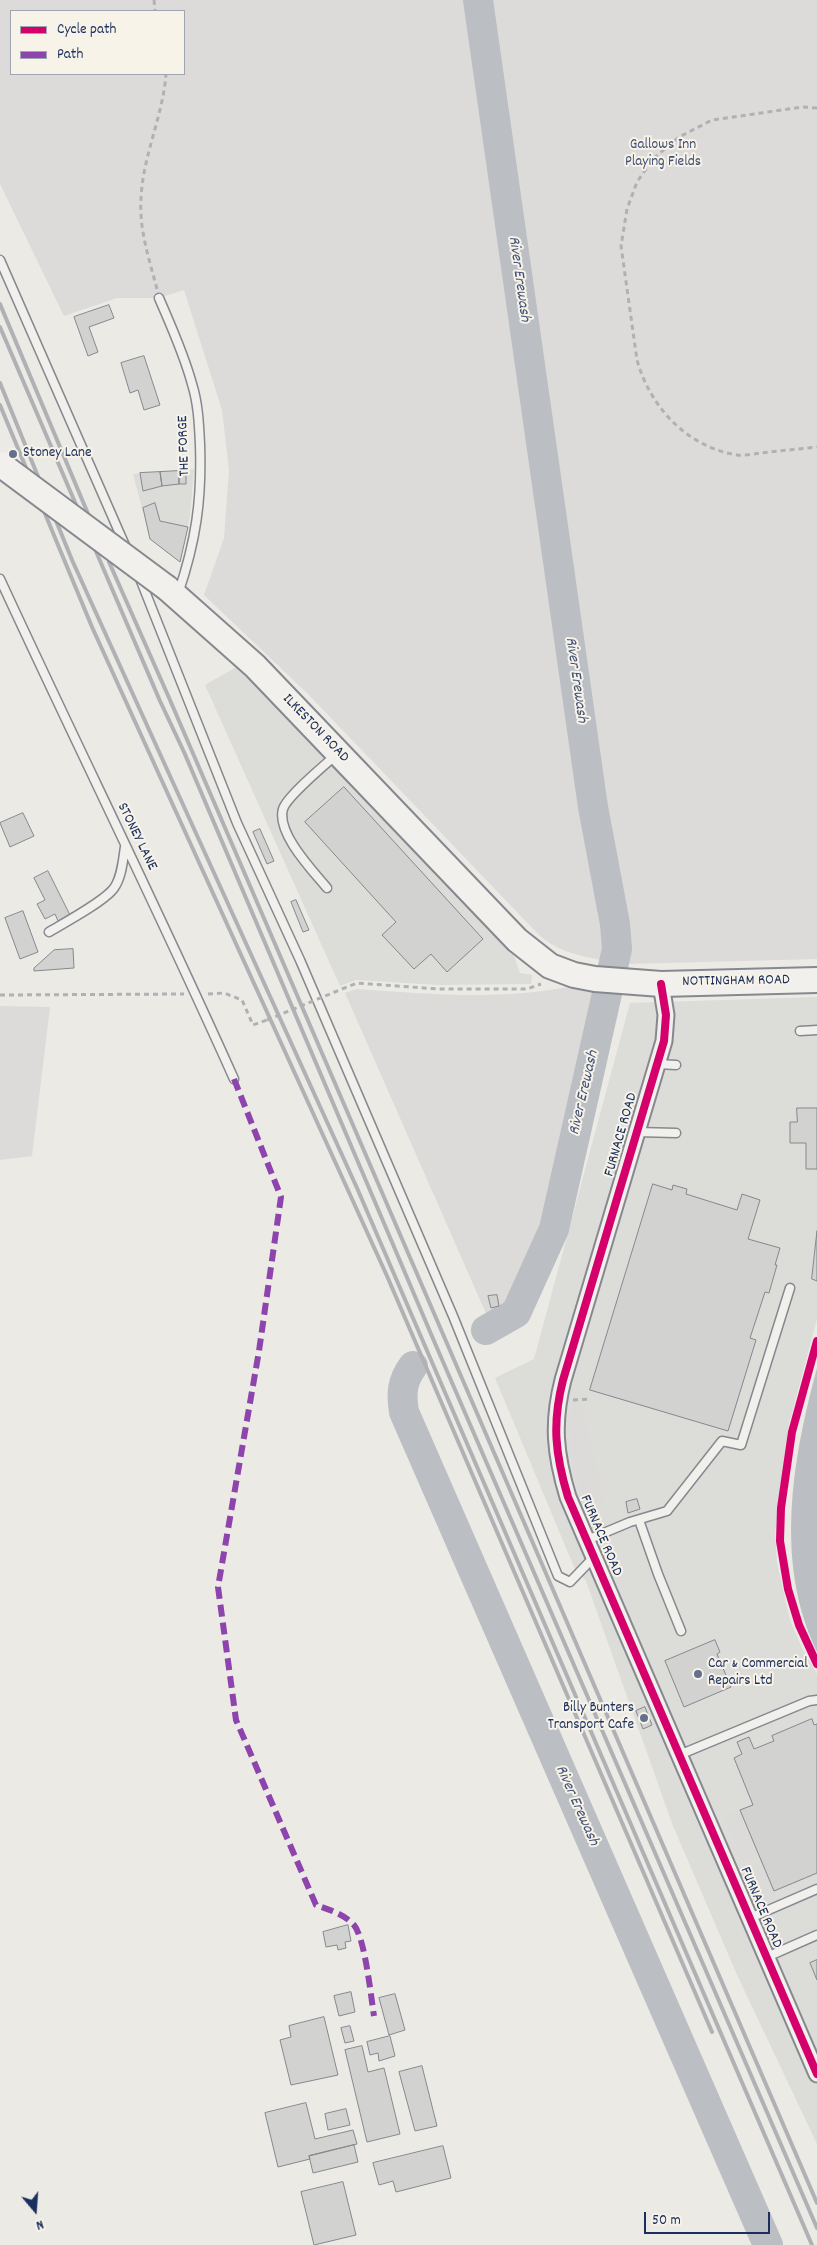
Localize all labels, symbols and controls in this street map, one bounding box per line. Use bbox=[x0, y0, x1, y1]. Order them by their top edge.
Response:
legend bbox=[10, 10, 185, 75]
text: Cycle path bbox=[57, 19, 116, 41]
text: Path bbox=[57, 44, 83, 66]
park label: Gallows Inn Playing Fields bbox=[625, 137, 701, 172]
water label: River Erewash bbox=[502, 235, 534, 323]
street label: THE FORGE bbox=[175, 415, 195, 477]
place label: Stoney Lane bbox=[23, 445, 92, 463]
marker: Stoney Lane bbox=[7, 448, 19, 460]
water label: River Erewash bbox=[559, 636, 591, 724]
street label: ILKESTON ROAD bbox=[278, 691, 352, 767]
street label: STONEY LANE bbox=[112, 800, 160, 874]
street label: NOTTINGHAM ROAD bbox=[682, 972, 790, 992]
water label: River Erewash bbox=[566, 1049, 604, 1137]
street label: FURNACE ROAD bbox=[601, 1091, 643, 1179]
street label: FURNACE ROAD bbox=[575, 1493, 625, 1579]
place label: Car & Commercial Repairs Ltd bbox=[708, 1656, 808, 1691]
marker: Car & Commercial Repairs Ltd bbox=[692, 1668, 704, 1680]
place label: Billy Bunters Transport Cafe bbox=[548, 1700, 634, 1735]
marker: Billy Bunters Transport Cafe bbox=[638, 1712, 650, 1724]
water label: River Erewash bbox=[550, 1763, 602, 1849]
street label: FURNACE ROAD bbox=[735, 1865, 785, 1951]
north arrow bbox=[10, 2185, 60, 2235]
scale bar bbox=[647, 2202, 773, 2234]
text: 50 m bbox=[652, 2210, 681, 2232]
text: N bbox=[33, 2214, 46, 2235]

